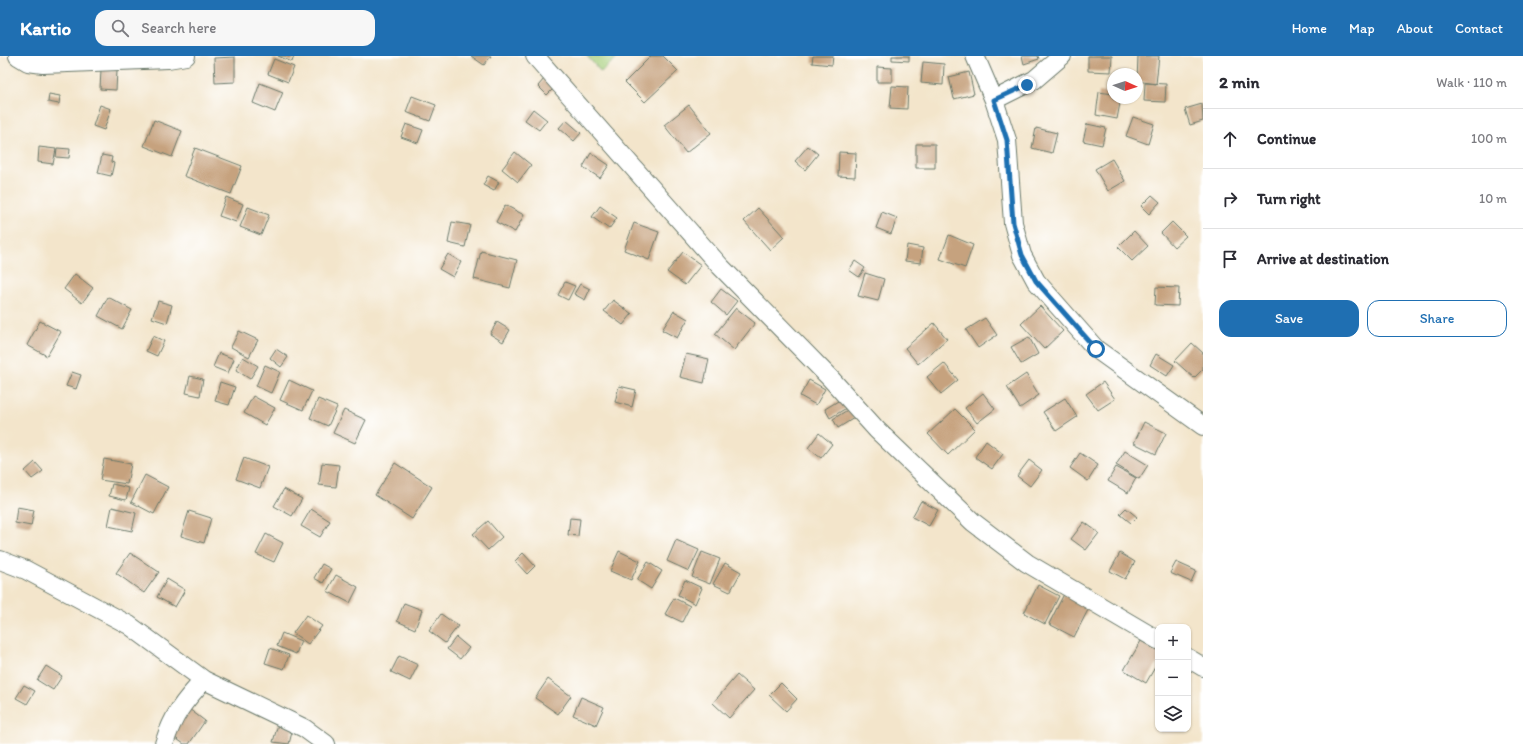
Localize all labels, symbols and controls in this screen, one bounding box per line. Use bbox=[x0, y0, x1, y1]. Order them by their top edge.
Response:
search box bbox=[95, 10, 375, 46]
text: Kartio bbox=[20, 17, 71, 40]
icon: search bbox=[109, 17, 131, 39]
text: Search here bbox=[141, 19, 216, 37]
text: Home bbox=[1292, 20, 1327, 37]
text: Map bbox=[1349, 20, 1375, 37]
text: About bbox=[1397, 20, 1433, 37]
text: Contact bbox=[1455, 20, 1503, 37]
north arrow bbox=[1107, 68, 1143, 104]
text: 2 min bbox=[1219, 72, 1259, 92]
text: Walk · 110 m bbox=[1436, 75, 1507, 90]
route end bbox=[1018, 76, 1036, 94]
icon: ahead bbox=[1219, 128, 1241, 150]
text: Continue bbox=[1257, 130, 1316, 148]
text: 100 m bbox=[1471, 131, 1507, 146]
icon: right bbox=[1219, 188, 1241, 210]
text: Turn right bbox=[1257, 190, 1321, 208]
text: 10 m bbox=[1479, 191, 1507, 206]
icon: arrive bbox=[1219, 248, 1241, 270]
text: Arrive at destination bbox=[1257, 250, 1389, 268]
button: Save bbox=[1219, 300, 1359, 337]
button: Share bbox=[1367, 300, 1507, 337]
route start bbox=[1087, 340, 1105, 358]
map controls bbox=[1155, 624, 1191, 732]
button: + bbox=[1155, 624, 1191, 660]
button: − bbox=[1155, 660, 1191, 696]
button: layers bbox=[1155, 696, 1191, 732]

